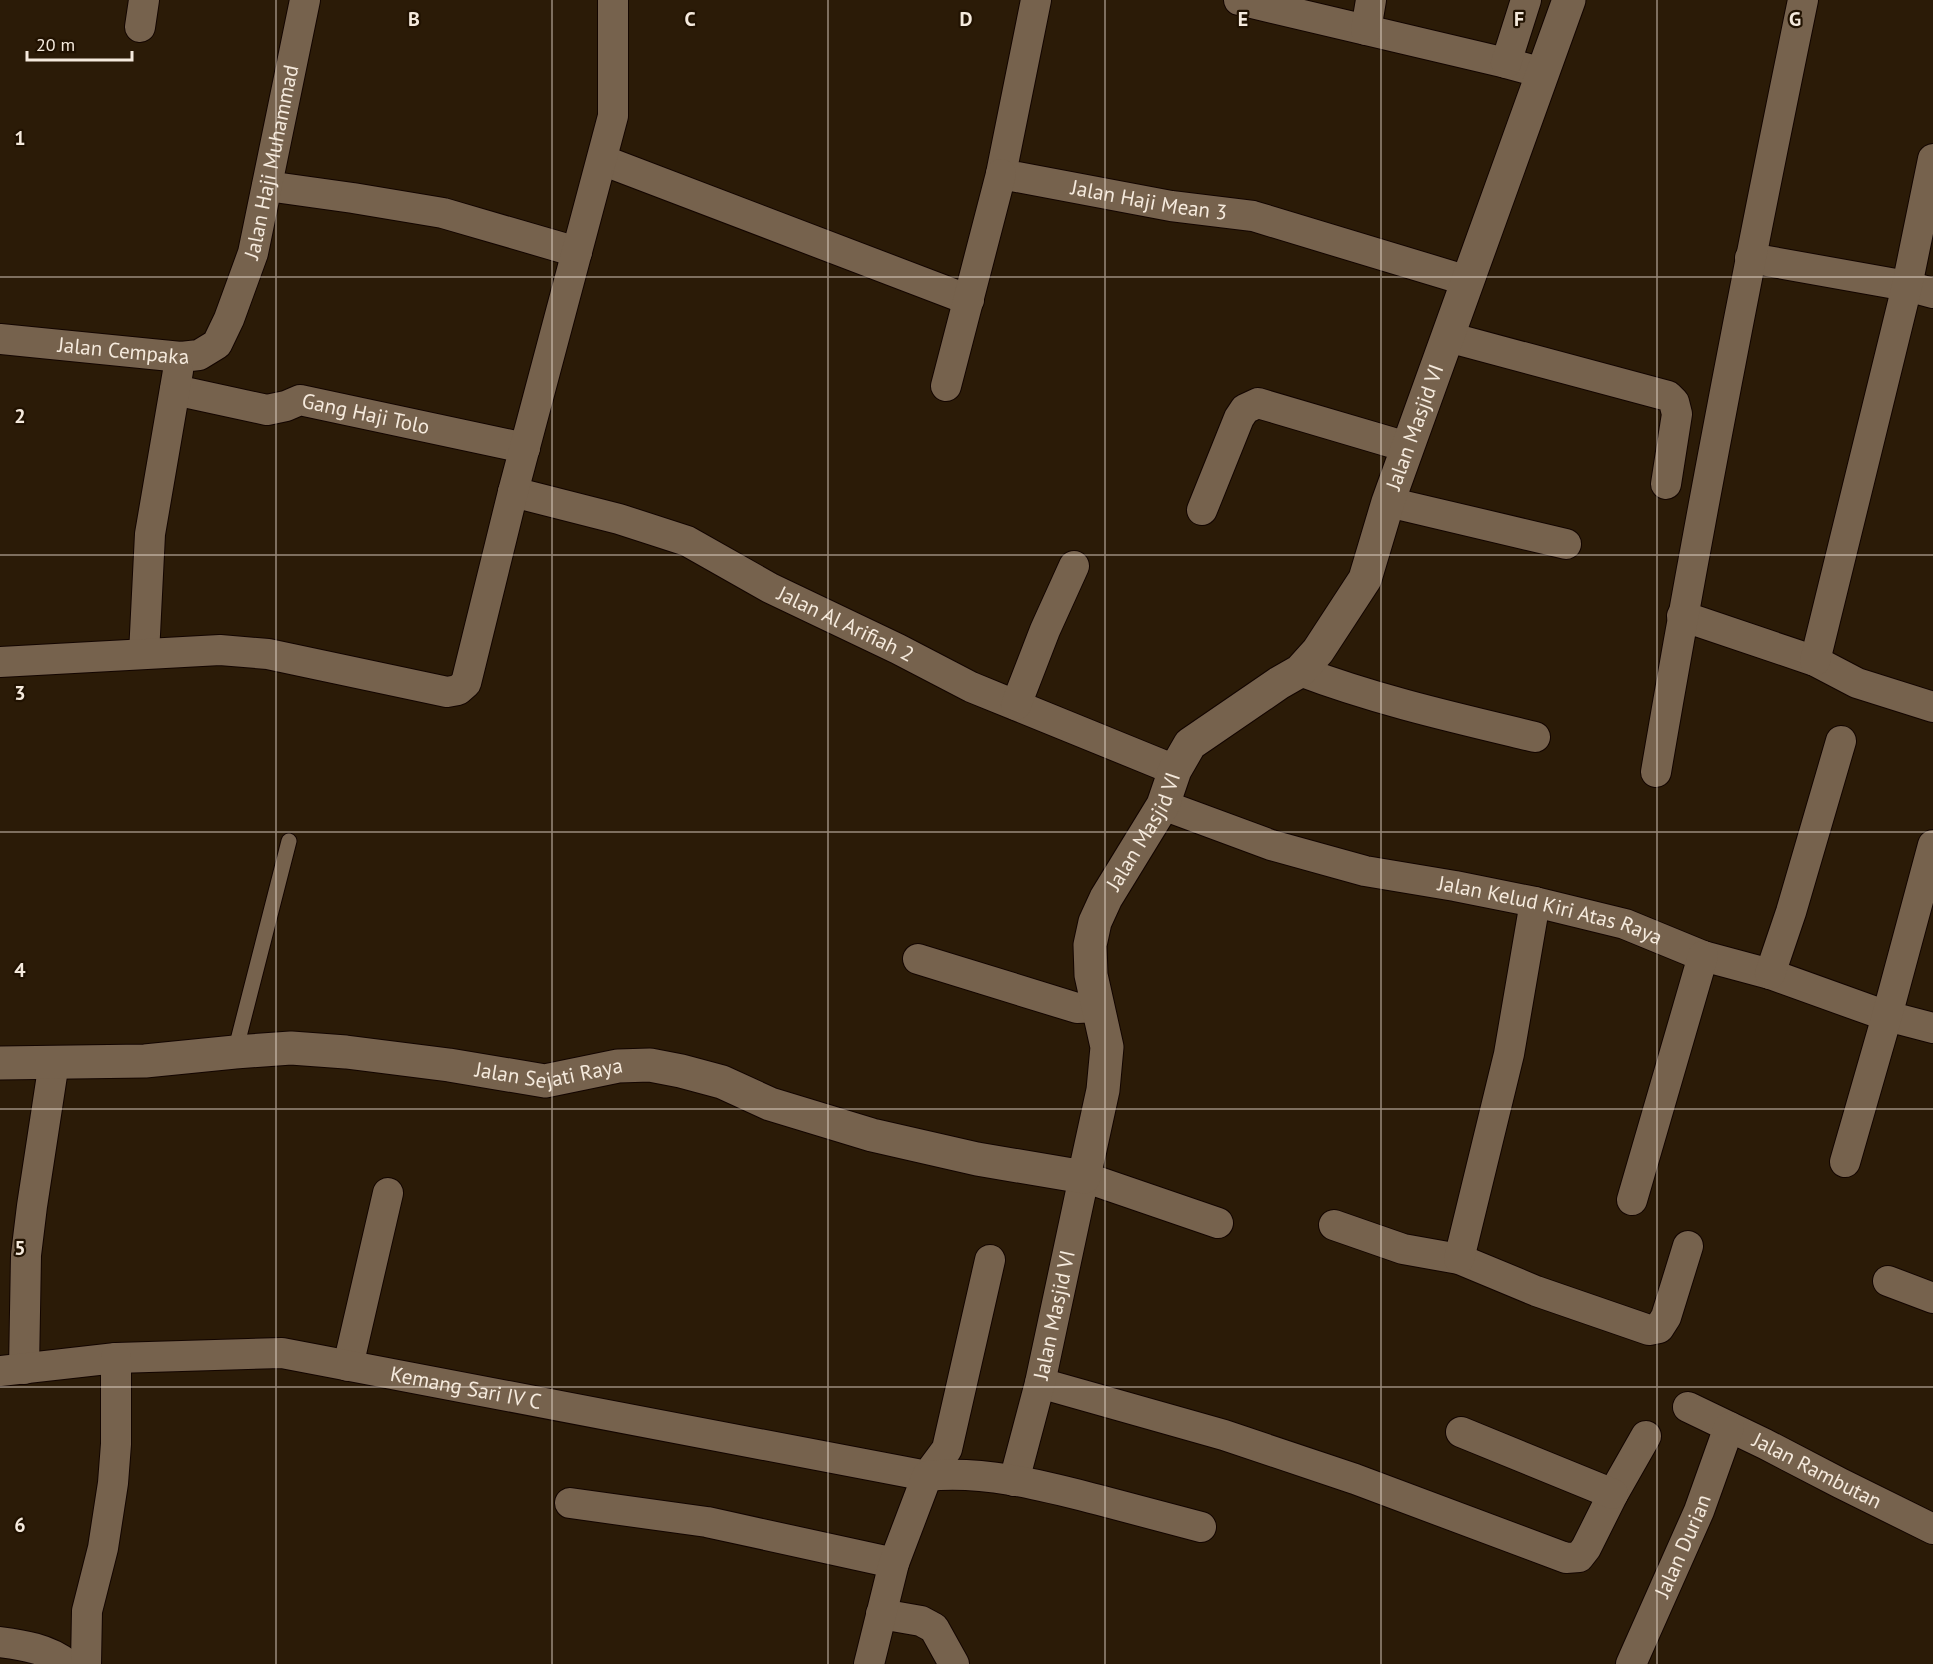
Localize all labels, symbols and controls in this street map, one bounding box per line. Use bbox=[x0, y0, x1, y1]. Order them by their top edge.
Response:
text: B bbox=[408, 6, 420, 32]
text: C bbox=[684, 6, 696, 32]
text: D bbox=[960, 6, 973, 32]
text: E bbox=[1238, 6, 1248, 32]
text: F bbox=[1514, 6, 1524, 32]
text: G bbox=[1789, 6, 1801, 32]
scale bar bbox=[27, 24, 132, 62]
text: 20 m bbox=[36, 33, 75, 56]
street label: Jalan Haji Muhammad bbox=[238, 62, 304, 264]
text: 1 bbox=[14, 125, 26, 151]
street label: Jalan Haji Mean 3 bbox=[1068, 173, 1229, 226]
street label: Jalan Cempaka bbox=[56, 331, 190, 370]
street label: Jalan Masjid VI bbox=[1379, 360, 1450, 494]
street label: Gang Haji Tolo bbox=[299, 387, 432, 440]
text: 2 bbox=[14, 403, 26, 429]
street label: Jalan Al Arifiah 2 bbox=[772, 579, 919, 668]
text: 3 bbox=[14, 680, 26, 706]
street label: Jalan Masjid VI bbox=[1099, 769, 1186, 896]
street label: Jalan Kelud Kiri Atas Raya bbox=[1435, 869, 1666, 951]
text: 4 bbox=[14, 957, 26, 983]
street label: Jalan Sejati Raya bbox=[472, 1051, 625, 1094]
text: 5 bbox=[14, 1235, 26, 1261]
street label: Jalan Masjid VI bbox=[1027, 1248, 1081, 1383]
street label: Kemang Sari IV C bbox=[388, 1360, 544, 1415]
street label: Jalan Rambutan bbox=[1747, 1426, 1886, 1515]
street label: Jalan Durian bbox=[1648, 1491, 1717, 1603]
text: 6 bbox=[14, 1512, 26, 1538]

